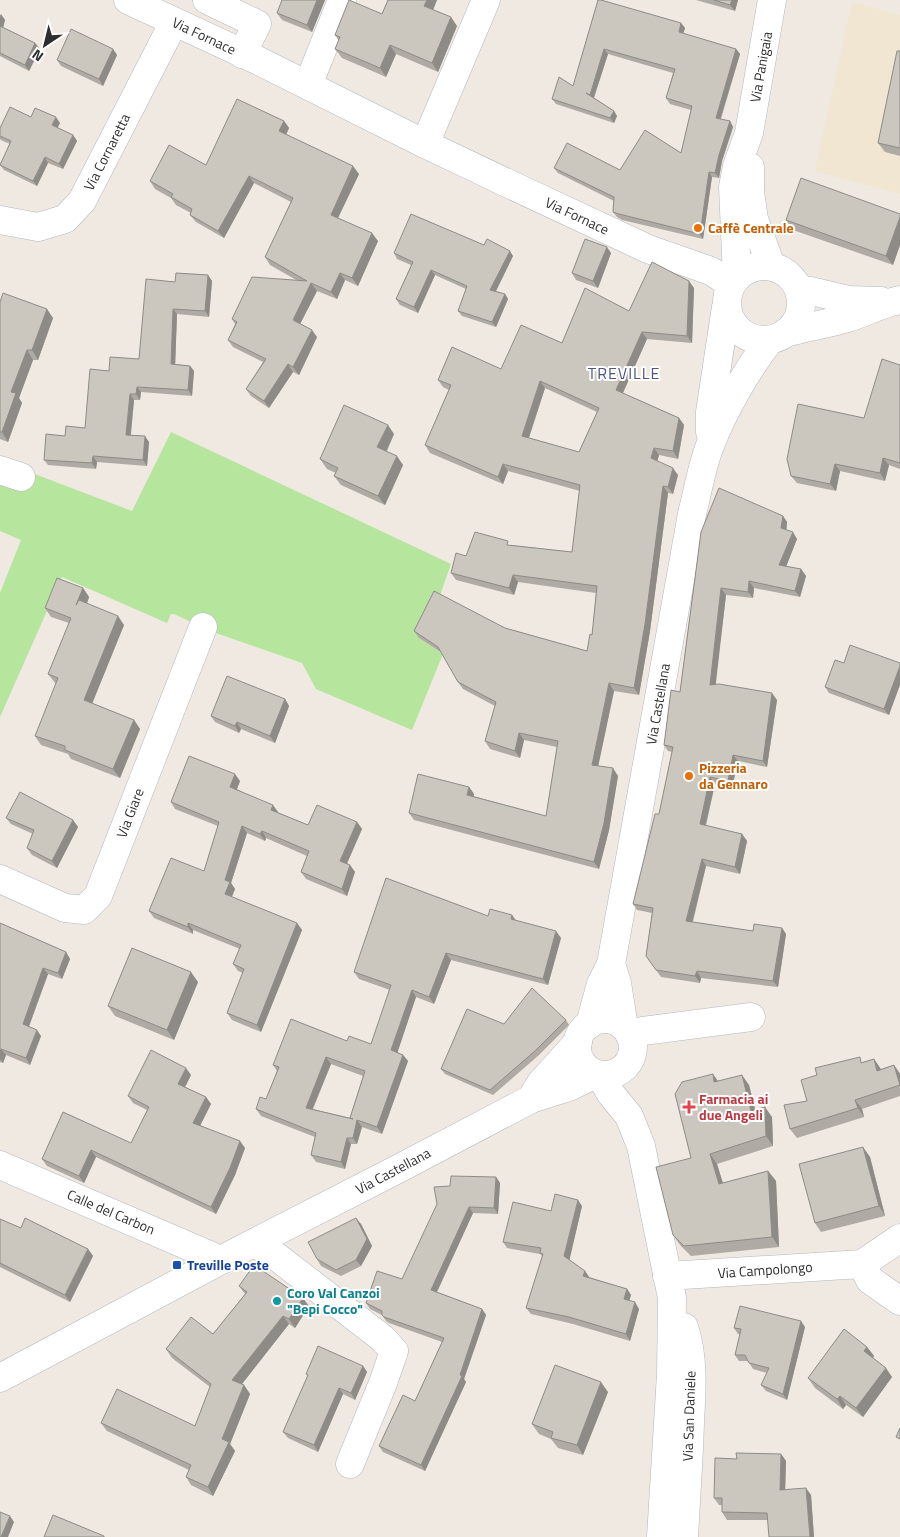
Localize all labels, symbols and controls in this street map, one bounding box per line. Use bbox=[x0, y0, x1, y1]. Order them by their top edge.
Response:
street label: Via Fornace bbox=[169, 12, 240, 59]
north arrow bbox=[20, 20, 70, 70]
street label: Via Panigaia bbox=[744, 30, 777, 104]
text: N bbox=[27, 45, 47, 67]
street label: Via Cornaretta bbox=[78, 110, 135, 194]
street label: Via Fornace bbox=[542, 192, 613, 239]
place label: Caffè Centrale bbox=[708, 217, 794, 238]
marker: Caffè Centrale bbox=[692, 222, 704, 234]
district label: TREVILLE bbox=[588, 361, 660, 385]
street label: Via Castellana bbox=[640, 661, 675, 746]
place label: Pizzeria da Gennaro bbox=[699, 757, 768, 794]
marker: Pizzeria da Gennaro bbox=[683, 770, 695, 782]
street label: Via Giare bbox=[110, 785, 149, 841]
place label: Farmacia ai due Angeli bbox=[699, 1088, 768, 1125]
marker: Farmacia ai due Angeli bbox=[683, 1101, 695, 1113]
street label: Via Castellana bbox=[351, 1142, 434, 1199]
street label: Calle del Carbon bbox=[64, 1184, 158, 1240]
place label: Treville Poste bbox=[187, 1254, 269, 1275]
street label: Via Campolongo bbox=[717, 1256, 813, 1283]
marker: Treville Poste bbox=[171, 1259, 183, 1271]
place label: Coro Val Canzoi "Bepi Cocco" bbox=[287, 1282, 380, 1319]
marker: Coro Val Canzoi "Bepi Cocco" bbox=[271, 1295, 283, 1307]
street label: Via San Daniele bbox=[676, 1370, 701, 1462]

